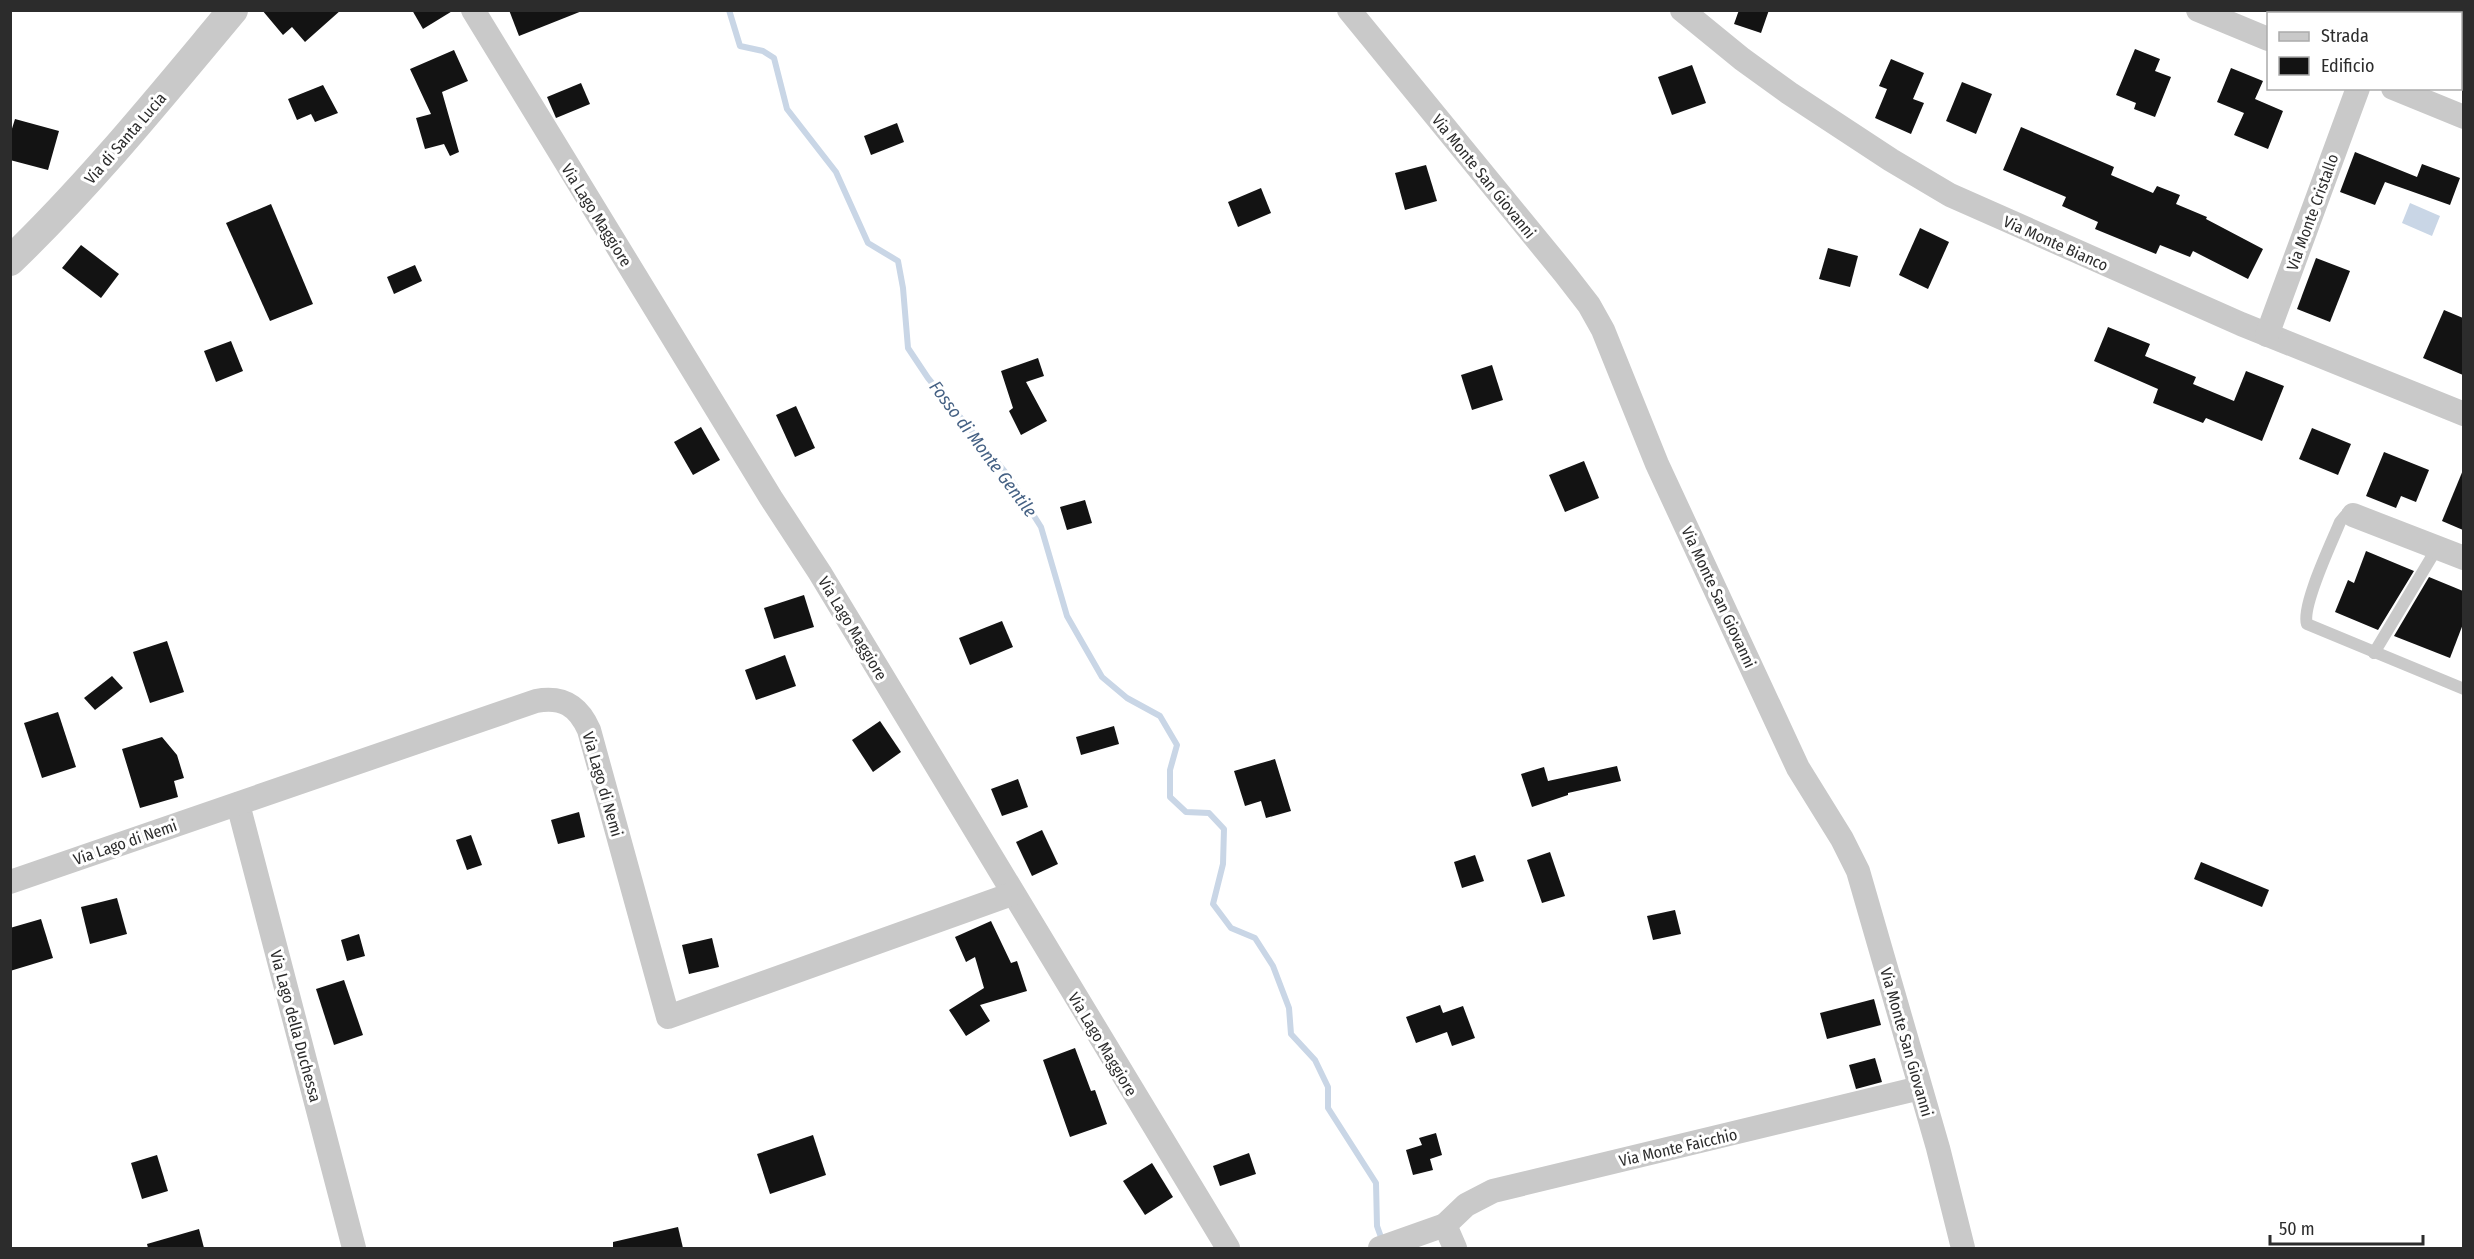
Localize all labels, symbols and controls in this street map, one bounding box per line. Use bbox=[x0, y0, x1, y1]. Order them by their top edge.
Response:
legend bbox=[2267, 12, 2462, 90]
text: Strada bbox=[2321, 25, 2369, 47]
text: Edificio bbox=[2321, 55, 2374, 77]
street label: Via di Santa Lucia bbox=[80, 89, 170, 188]
street label: Via Monte San Giovanni bbox=[1428, 111, 1539, 242]
street label: Via Monte Cristallo bbox=[2283, 151, 2342, 273]
street label: Via Lago Maggiore bbox=[557, 160, 636, 270]
street label: Via Monte Bianco bbox=[2000, 212, 2111, 275]
water label: Fosso di Monte Gentile bbox=[925, 376, 1042, 522]
street label: Via Monte San Giovanni bbox=[1677, 523, 1760, 671]
street label: Via Lago Maggiore bbox=[814, 573, 891, 684]
street label: Via Lago di Nemi bbox=[578, 730, 627, 839]
street label: Via Lago di Nemi bbox=[71, 816, 179, 869]
street label: Via Lago della Duchessa bbox=[266, 948, 325, 1104]
street label: Via Monte San Giovanni bbox=[1876, 966, 1937, 1119]
street label: Via Lago Maggiore bbox=[1064, 989, 1141, 1100]
street label: Via Monte Faicchio bbox=[1617, 1125, 1739, 1170]
scale bar bbox=[2270, 1208, 2423, 1246]
text: 50 m bbox=[2279, 1218, 2315, 1240]

